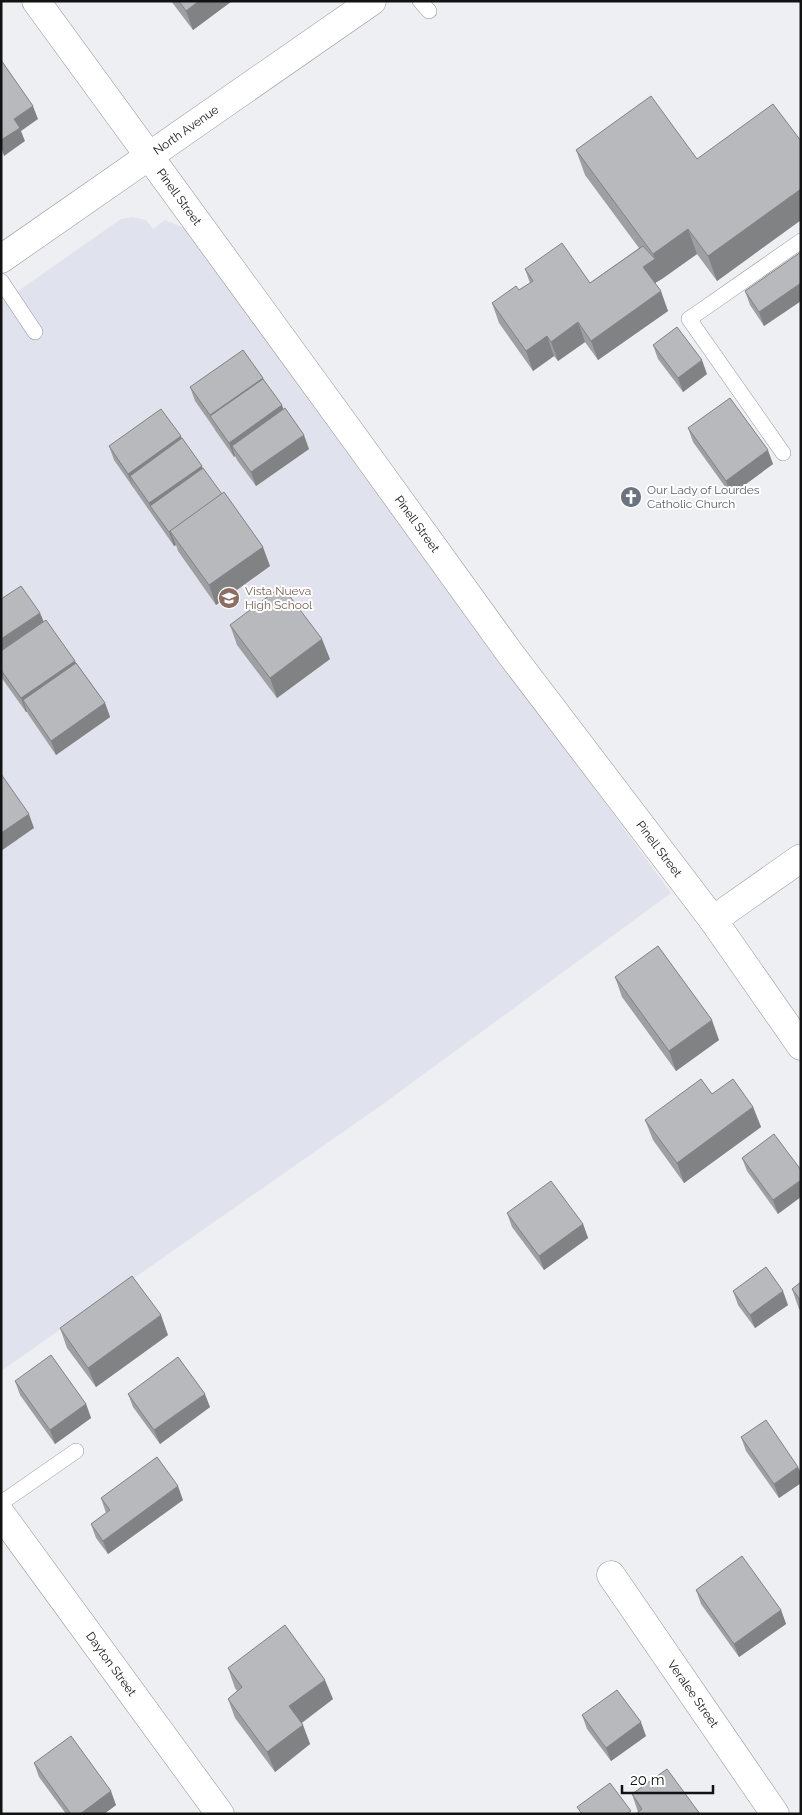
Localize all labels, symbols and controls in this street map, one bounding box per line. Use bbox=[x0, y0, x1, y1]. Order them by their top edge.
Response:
street label: North Avenue bbox=[151, 102, 221, 158]
street label: Pinell Street bbox=[154, 166, 204, 228]
place label: Our Lady of Lourdes Catholic Church bbox=[647, 483, 760, 511]
church icon: Our Lady of Lourdes Catholic Church bbox=[619, 485, 643, 509]
street label: Pinell Street bbox=[392, 493, 442, 555]
place label: Vista Nueva High School bbox=[245, 584, 313, 612]
school or university icon: Vista Nueva High School bbox=[217, 586, 241, 610]
street label: Pinell Street bbox=[633, 818, 685, 880]
street label: Dayton Street bbox=[83, 1629, 139, 1699]
street label: Veralee Street bbox=[665, 1658, 721, 1730]
scale bar bbox=[622, 1762, 713, 1794]
text: 20 m bbox=[630, 1771, 665, 1789]

